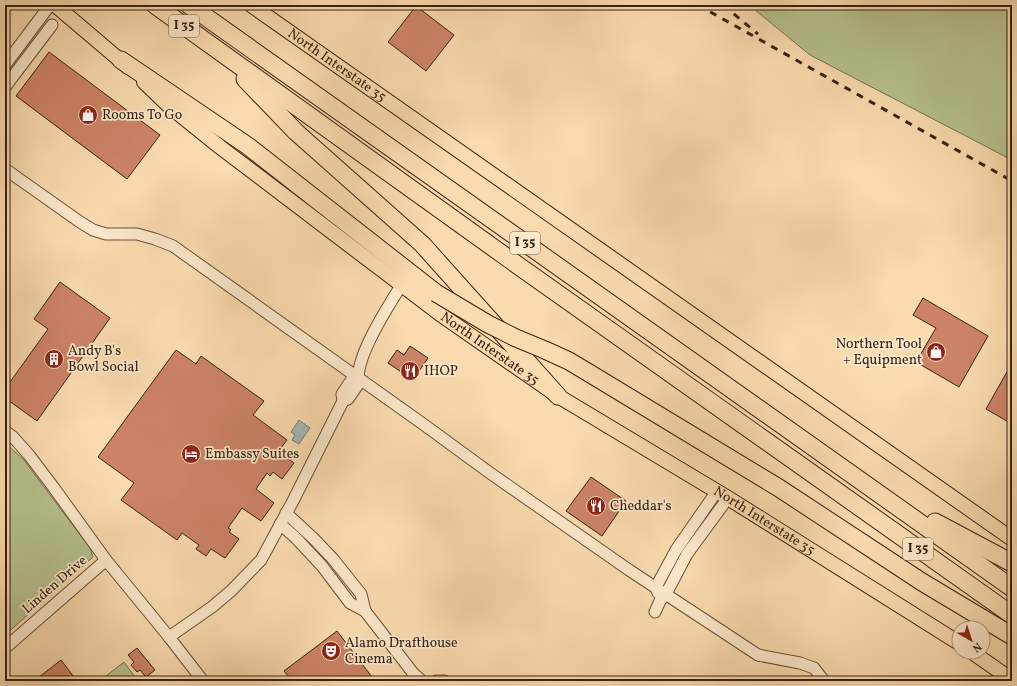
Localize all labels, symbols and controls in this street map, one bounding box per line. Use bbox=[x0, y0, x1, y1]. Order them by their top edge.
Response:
road number: I 35 bbox=[169, 15, 199, 37]
street label: North Interstate 35 bbox=[284, 24, 390, 106]
shop icon: Rooms To Go bbox=[77, 104, 99, 126]
place label: Rooms To Go bbox=[102, 106, 182, 125]
road number: I 35 bbox=[510, 232, 540, 254]
street label: North Interstate 35 bbox=[437, 308, 543, 390]
place label: Northern Tool + Equipment bbox=[836, 335, 922, 370]
shop icon: Northern Tool + Equipment bbox=[925, 341, 947, 363]
place label: Andy B's Bowl Social bbox=[68, 342, 139, 377]
building icon: Andy B's Bowl Social bbox=[43, 348, 65, 370]
restaurant icon: IHOP bbox=[399, 360, 421, 382]
place label: IHOP bbox=[424, 362, 458, 381]
hotel icon: Embassy Suites bbox=[180, 443, 202, 465]
place label: Embassy Suites bbox=[205, 445, 299, 464]
street label: North Interstate 35 bbox=[710, 482, 819, 560]
restaurant icon: Cheddar's bbox=[585, 495, 607, 517]
place label: Cheddar's bbox=[610, 497, 672, 516]
road number: I 35 bbox=[903, 538, 933, 560]
street label: Linden Drive bbox=[18, 551, 92, 619]
north arrow bbox=[951, 620, 991, 660]
place label: Alamo Drafthouse Cinema bbox=[345, 634, 458, 669]
text: N bbox=[969, 638, 984, 655]
theatre icon: Alamo Drafthouse Cinema bbox=[320, 640, 342, 662]

